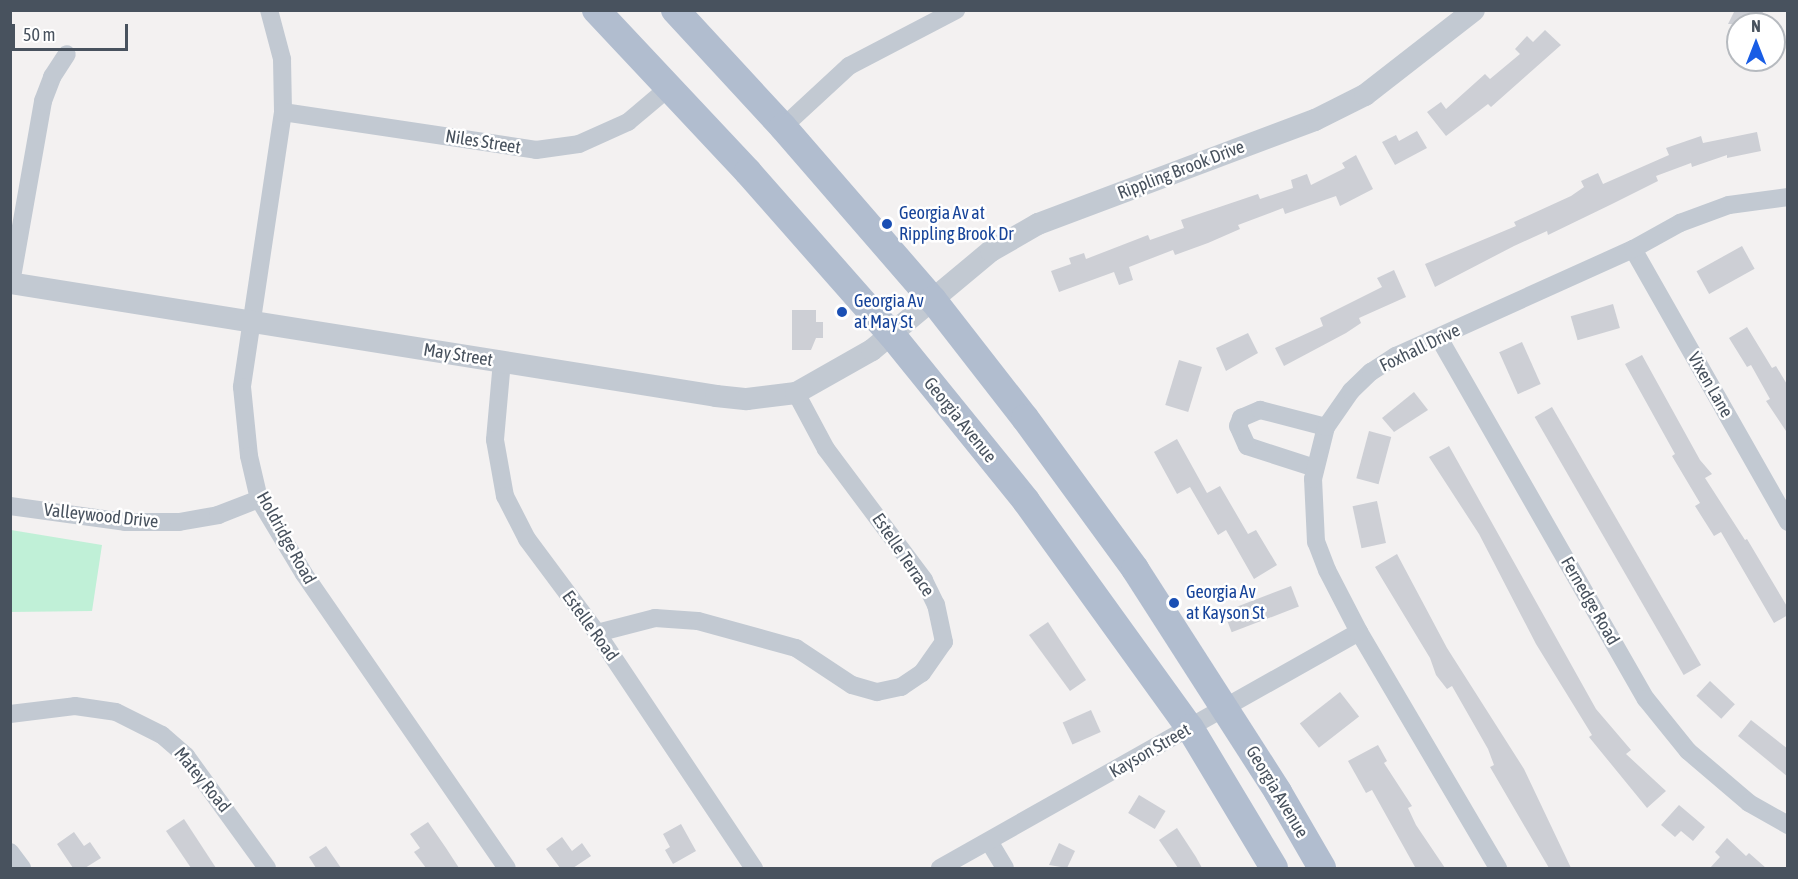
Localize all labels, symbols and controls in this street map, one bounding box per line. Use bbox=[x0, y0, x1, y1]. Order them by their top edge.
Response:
scale bar bbox=[15, 12, 130, 50]
north arrow bbox=[1726, 12, 1786, 72]
text: N bbox=[1751, 17, 1761, 35]
text: 50 m bbox=[23, 24, 55, 45]
street label: Niles Street bbox=[444, 125, 522, 159]
street label: Rippling Brook Drive bbox=[1115, 136, 1247, 204]
place label: Georgia Av at Rippling Brook Dr bbox=[899, 203, 1014, 246]
marker: Georgia Av at Rippling Brook Dr bbox=[880, 217, 894, 231]
place label: Georgia Av at May St bbox=[854, 291, 924, 334]
marker: Georgia Av at May St bbox=[835, 305, 849, 319]
street label: Foxhall Drive bbox=[1376, 319, 1464, 377]
street label: May Street bbox=[422, 339, 494, 371]
street label: Vixen Lane bbox=[1683, 349, 1737, 421]
street label: Georgia Avenue bbox=[919, 373, 1001, 467]
street label: Holdridge Road bbox=[252, 488, 320, 588]
street label: Valleywood Drive bbox=[43, 499, 159, 533]
street label: Estelle Terrace bbox=[867, 509, 939, 601]
street label: Fernedge Road bbox=[1556, 553, 1624, 649]
place label: Georgia Av at Kayson St bbox=[1186, 582, 1265, 624]
street label: Estelle Road bbox=[557, 587, 623, 665]
marker: Georgia Av at Kayson St bbox=[1167, 596, 1181, 610]
street label: Kayson Street bbox=[1106, 719, 1194, 783]
street label: Georgia Avenue bbox=[1241, 742, 1313, 842]
street label: Matey Road bbox=[169, 743, 235, 817]

